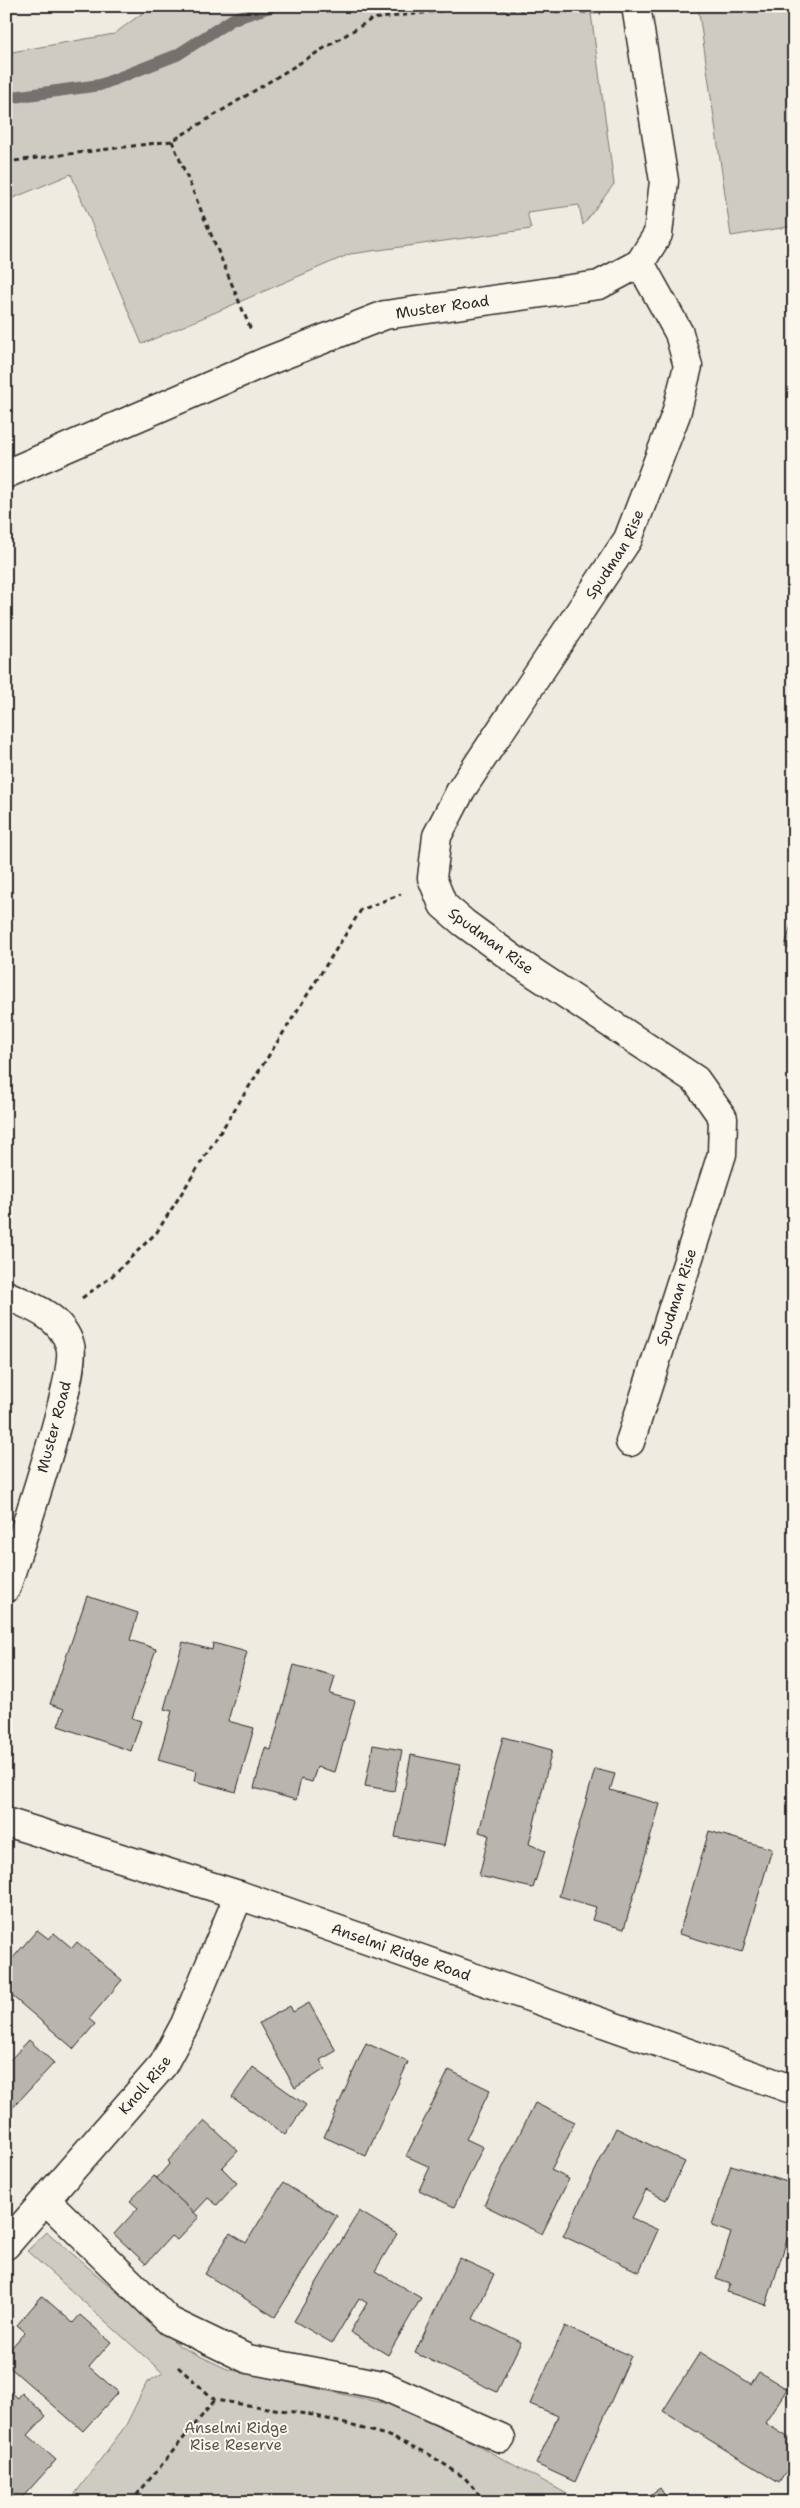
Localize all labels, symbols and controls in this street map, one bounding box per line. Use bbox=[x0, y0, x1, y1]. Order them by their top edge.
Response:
street label: Muster Road bbox=[394, 290, 491, 323]
street label: Spudman Rise bbox=[581, 507, 648, 603]
street label: Spudman Rise bbox=[444, 903, 538, 979]
street label: Spudman Rise bbox=[651, 1246, 701, 1348]
street label: Muster Road bbox=[32, 1379, 76, 1475]
street label: Anselmi Ridge Road bbox=[329, 1918, 474, 1986]
street label: Knoll Rise bbox=[114, 2052, 176, 2119]
park label: Anselmi Ridge Rise Reserve bbox=[184, 2418, 288, 2455]

